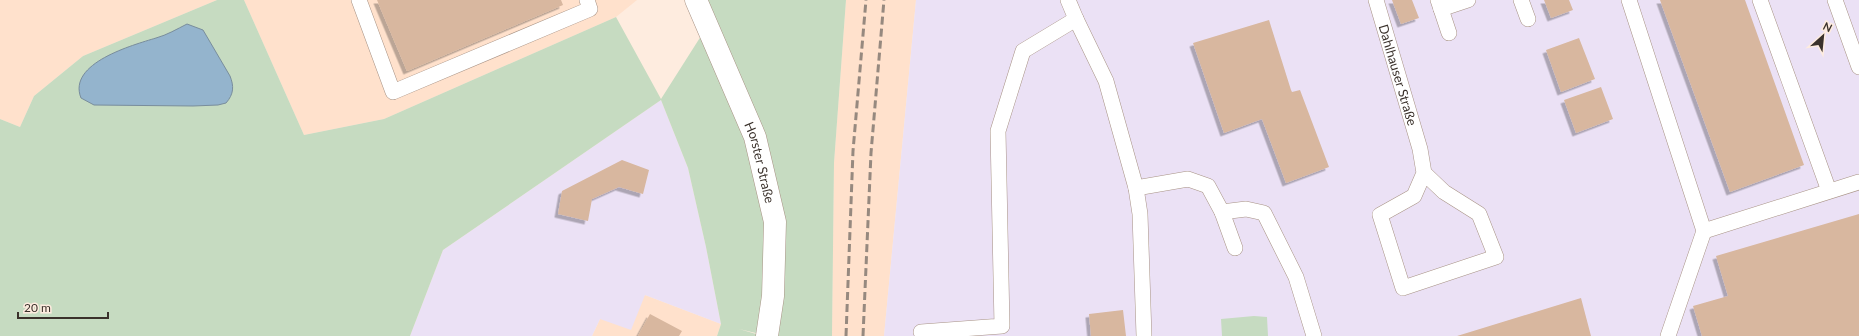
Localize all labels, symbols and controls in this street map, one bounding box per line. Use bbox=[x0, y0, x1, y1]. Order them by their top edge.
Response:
north arrow bbox=[1803, 16, 1843, 56]
text: N bbox=[1821, 19, 1834, 34]
street label: Dahlhauser Straße bbox=[1376, 22, 1421, 127]
street label: Horster Straße bbox=[741, 119, 778, 205]
scale bar bbox=[18, 294, 108, 320]
text: 20 m bbox=[24, 300, 51, 315]

